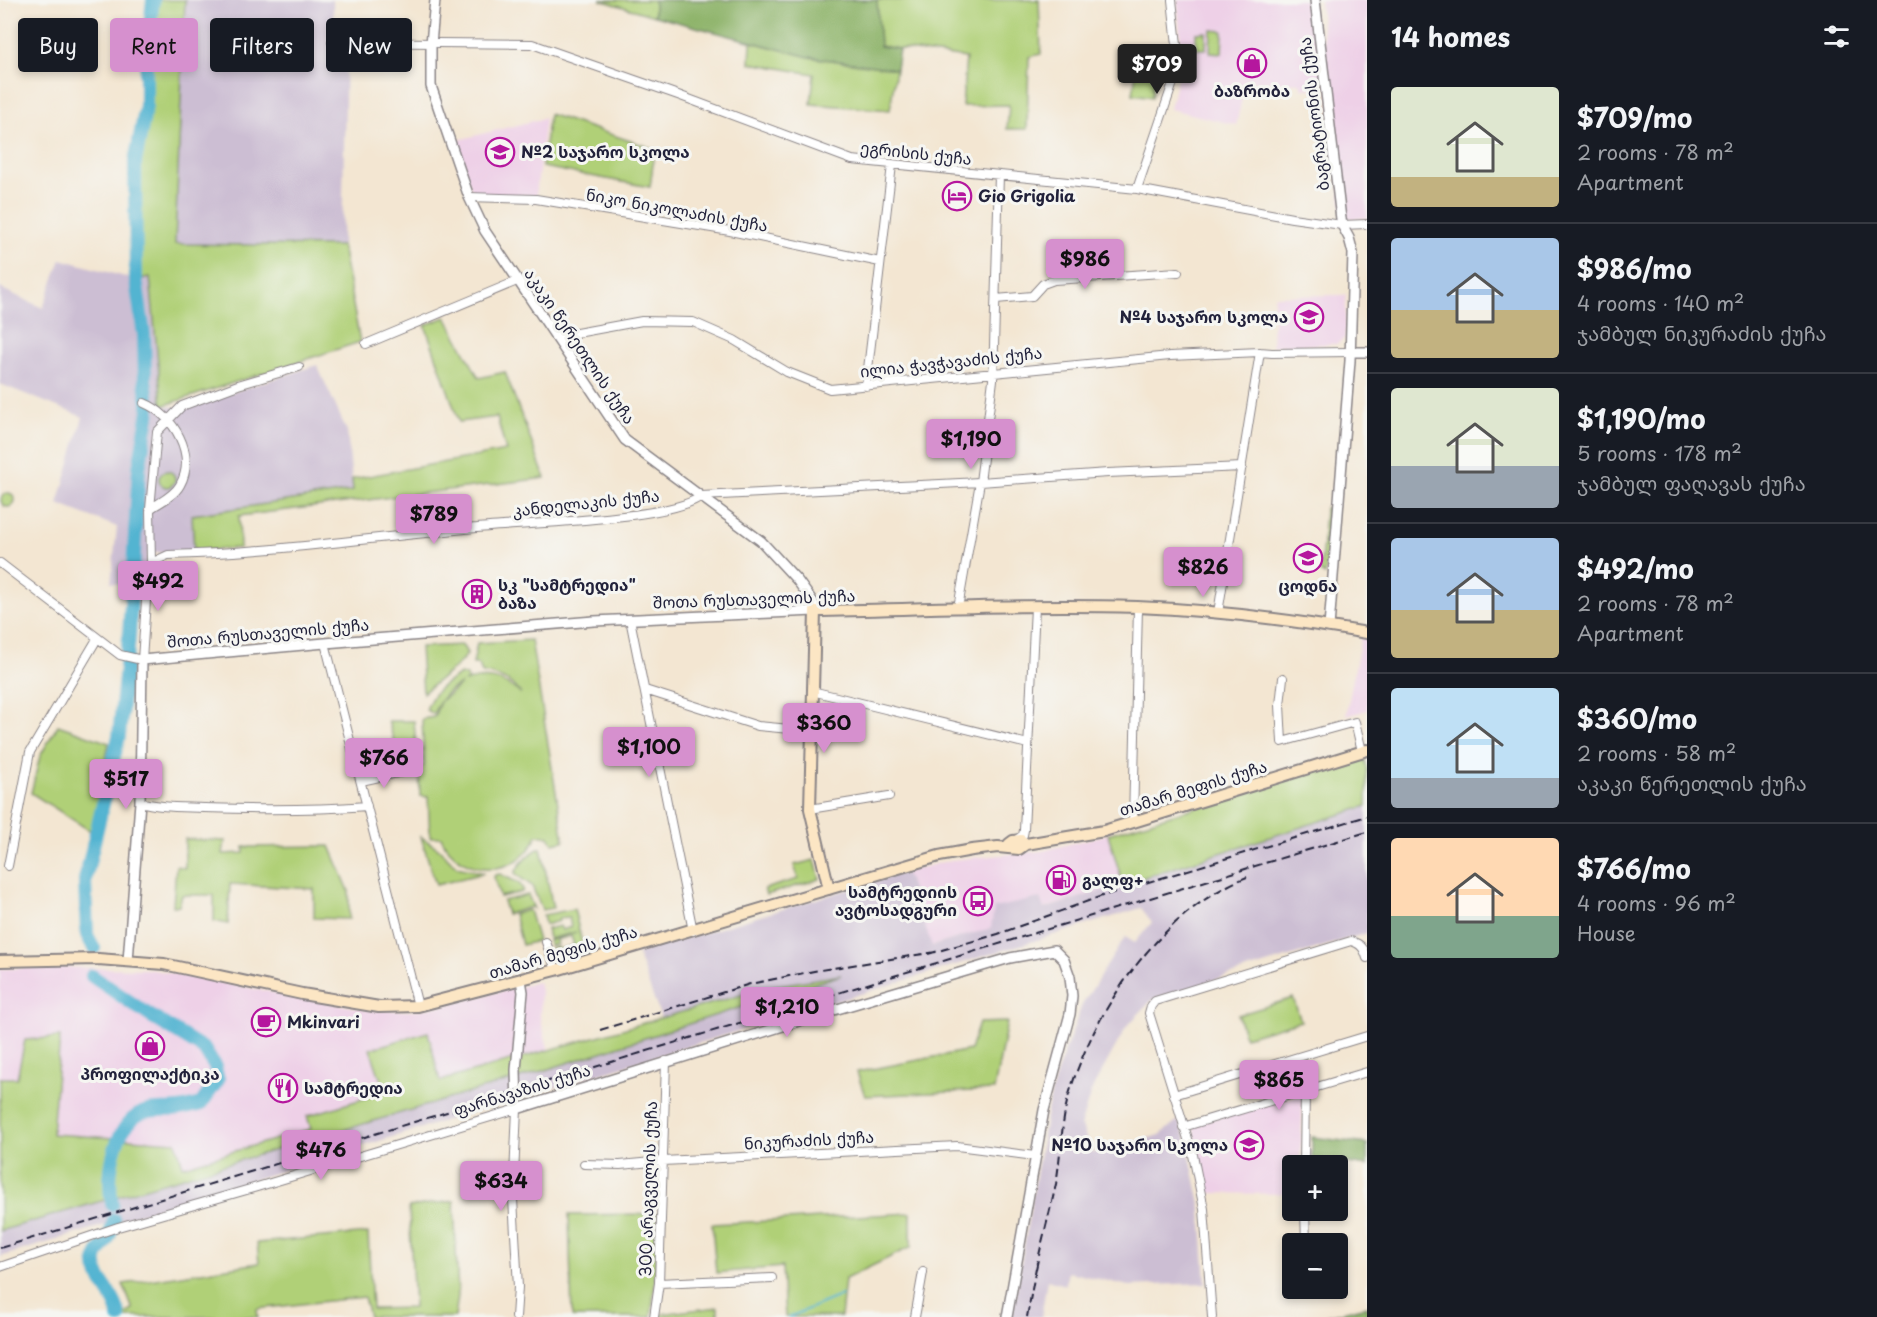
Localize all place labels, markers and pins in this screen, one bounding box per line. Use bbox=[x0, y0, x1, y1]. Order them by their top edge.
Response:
pin: $709 bbox=[1121, 44, 1193, 95]
shop icon: ბაზრობა bbox=[1236, 47, 1268, 79]
place label: ბაზრობა bbox=[1214, 78, 1290, 102]
school or university icon: №2 საჯარო სკოლა bbox=[484, 136, 516, 168]
place label: №2 საჯარო სკოლა bbox=[521, 139, 690, 163]
hotel icon: Gio Grigolia bbox=[941, 180, 973, 212]
place label: Gio Grigolia bbox=[978, 183, 1076, 207]
pin: $986 bbox=[1049, 239, 1121, 290]
school or university icon: №4 საჯარო სკოლა bbox=[1293, 301, 1325, 333]
place label: №4 საჯარო სკოლა bbox=[1120, 304, 1288, 328]
pin: $1,190 bbox=[922, 419, 1020, 470]
pin: $789 bbox=[398, 494, 470, 545]
school or university icon: ცოდნა bbox=[1292, 542, 1324, 574]
pin: $826 bbox=[1167, 547, 1239, 598]
pin: $492 bbox=[122, 561, 194, 612]
place label: სკ "სამტრედია" ბაზა bbox=[498, 572, 636, 614]
place label: ცოდნა bbox=[1279, 573, 1337, 597]
building icon: სკ "სამტრედია" ბაზა bbox=[461, 578, 493, 610]
pin: $360 bbox=[788, 703, 860, 754]
pin: $1,100 bbox=[600, 727, 698, 778]
pin: $766 bbox=[348, 738, 420, 789]
pin: $517 bbox=[90, 759, 162, 810]
fuel station icon: გალფ+ bbox=[1045, 864, 1077, 896]
place label: გალფ+ bbox=[1082, 867, 1144, 891]
place label: სამტრედიის ავტოსადგური bbox=[835, 879, 957, 921]
bus stop icon: სამტრედიის ავტოსადგური bbox=[962, 885, 994, 917]
pin: $1,210 bbox=[738, 987, 836, 1038]
cafe icon: Mkinvari bbox=[250, 1006, 282, 1038]
place label: Mkinvari bbox=[287, 1009, 360, 1033]
shop icon: პროფილაქტიკა bbox=[134, 1030, 166, 1062]
pin: $865 bbox=[1243, 1060, 1315, 1111]
place label: პროფილაქტიკა bbox=[80, 1061, 220, 1085]
restaurant icon: სამტრედია bbox=[267, 1072, 299, 1104]
place label: სამტრედია bbox=[304, 1075, 403, 1099]
school or university icon: №10 საჯარო სკოლა bbox=[1233, 1129, 1265, 1161]
pin: $476 bbox=[285, 1130, 357, 1181]
place label: №10 საჯარო სკოლა bbox=[1051, 1132, 1228, 1156]
pin: $634 bbox=[465, 1161, 537, 1212]

